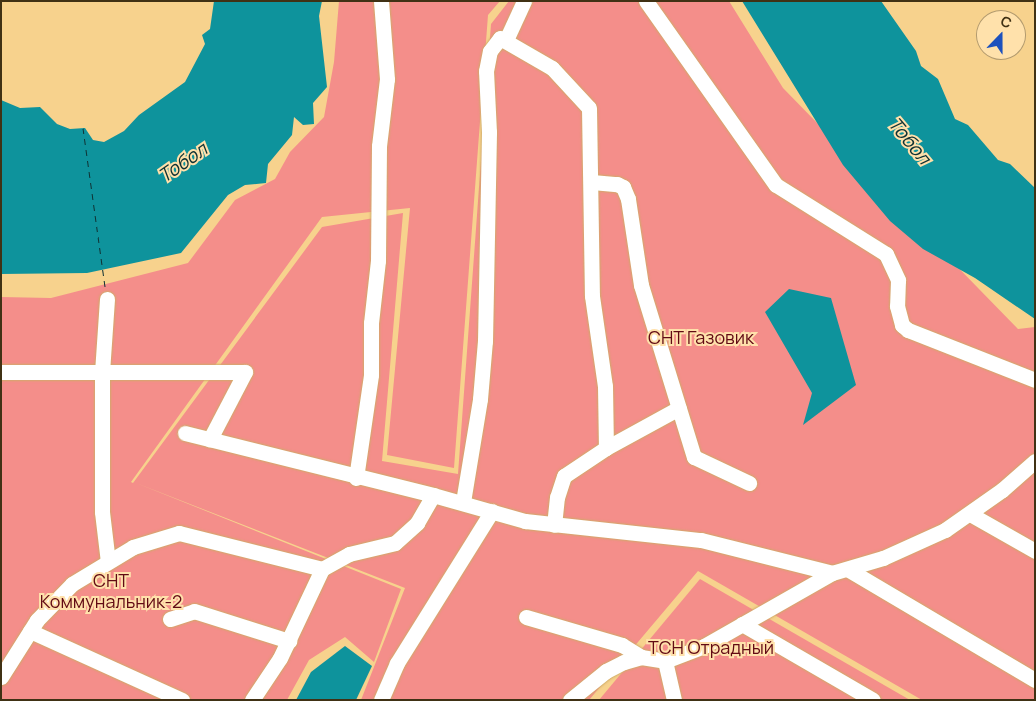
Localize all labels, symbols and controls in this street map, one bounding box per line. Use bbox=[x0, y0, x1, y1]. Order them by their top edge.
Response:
north arrow bbox=[976, 10, 1026, 60]
text: С bbox=[998, 11, 1015, 32]
water label: Тобол bbox=[883, 113, 935, 169]
water label: Тобол bbox=[154, 138, 212, 188]
park label: СНТ Газовик bbox=[648, 326, 754, 348]
park label: СНТ Коммунальник-2 bbox=[40, 570, 182, 612]
park label: ТСН Отрадный bbox=[648, 636, 774, 658]

